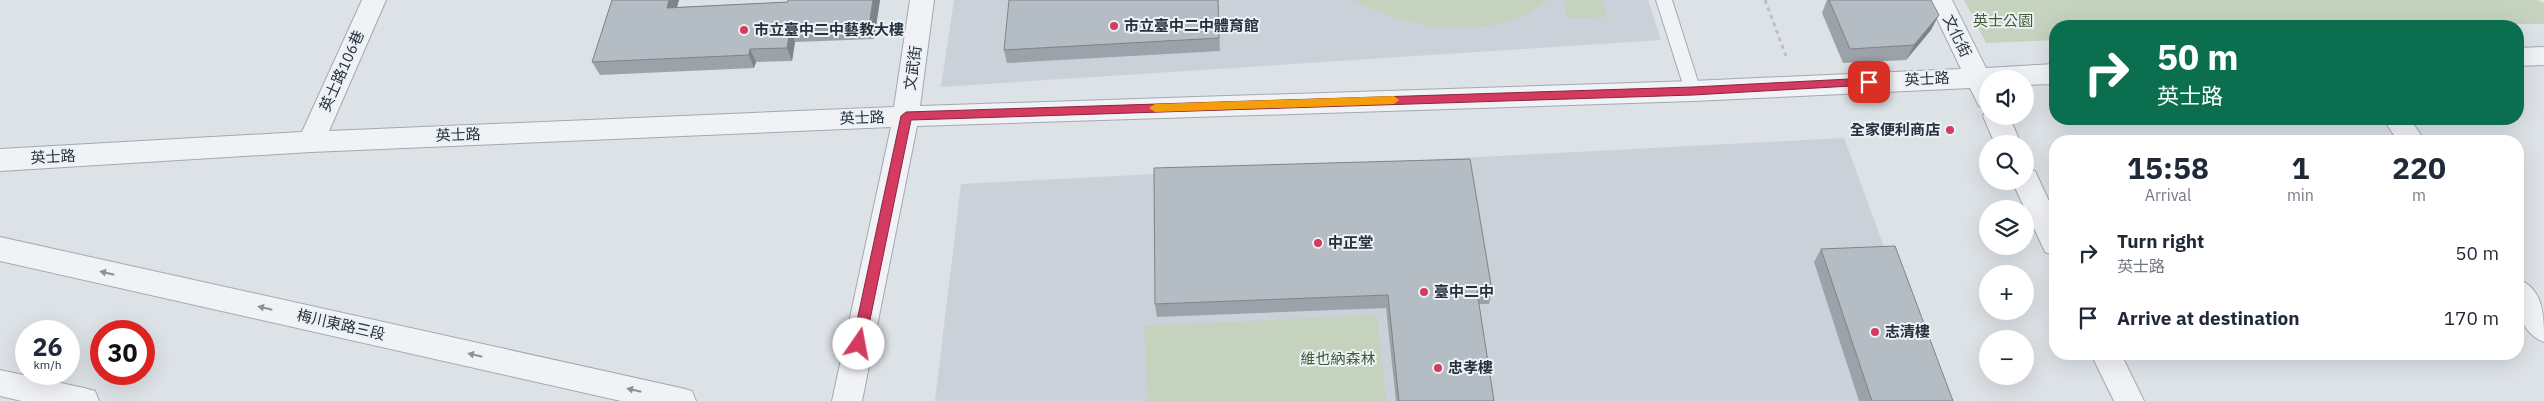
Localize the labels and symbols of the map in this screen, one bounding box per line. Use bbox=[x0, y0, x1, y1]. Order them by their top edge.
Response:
street label: 文化街 bbox=[1939, 11, 1976, 60]
park label: 英士公園 bbox=[1973, 11, 2033, 30]
place label: 市立臺中二中體育館 bbox=[1124, 16, 1259, 35]
place label: 市立臺中二中藝教大樓 bbox=[754, 20, 904, 39]
marker: 市立臺中二中體育館 bbox=[1108, 20, 1120, 32]
marker: 市立臺中二中藝教大樓 bbox=[738, 24, 750, 36]
street label: 英士路106巷 bbox=[315, 27, 368, 114]
street label: 文武街 bbox=[900, 44, 925, 92]
pin bbox=[1848, 61, 1890, 103]
street label: 英士路 bbox=[1904, 68, 1950, 89]
street label: 英士路 bbox=[839, 107, 885, 128]
place label: 全家便利商店 bbox=[1850, 120, 1940, 139]
street label: 英士路 bbox=[435, 124, 481, 145]
marker: 全家便利商店 bbox=[1944, 124, 1956, 136]
street label: 英士路 bbox=[30, 146, 76, 167]
place label: 中正堂 bbox=[1328, 233, 1373, 252]
marker: 中正堂 bbox=[1312, 237, 1324, 249]
one-way arrow bbox=[99, 269, 114, 277]
place label: 臺中二中 bbox=[1434, 282, 1494, 301]
marker: 臺中二中 bbox=[1418, 286, 1430, 298]
one-way arrow bbox=[257, 304, 273, 312]
street label: 梅川東路三段 bbox=[295, 305, 387, 344]
position arrow bbox=[832, 317, 884, 369]
speed limit sign: 30 bbox=[90, 320, 155, 385]
place label: 志清樓 bbox=[1885, 322, 1930, 341]
marker: 志清樓 bbox=[1869, 326, 1881, 338]
park label: 維也納森林 bbox=[1300, 349, 1376, 368]
one-way arrow bbox=[468, 351, 483, 359]
place label: 忠孝樓 bbox=[1448, 358, 1493, 377]
marker: 忠孝樓 bbox=[1432, 362, 1444, 374]
one-way arrow bbox=[625, 386, 641, 394]

